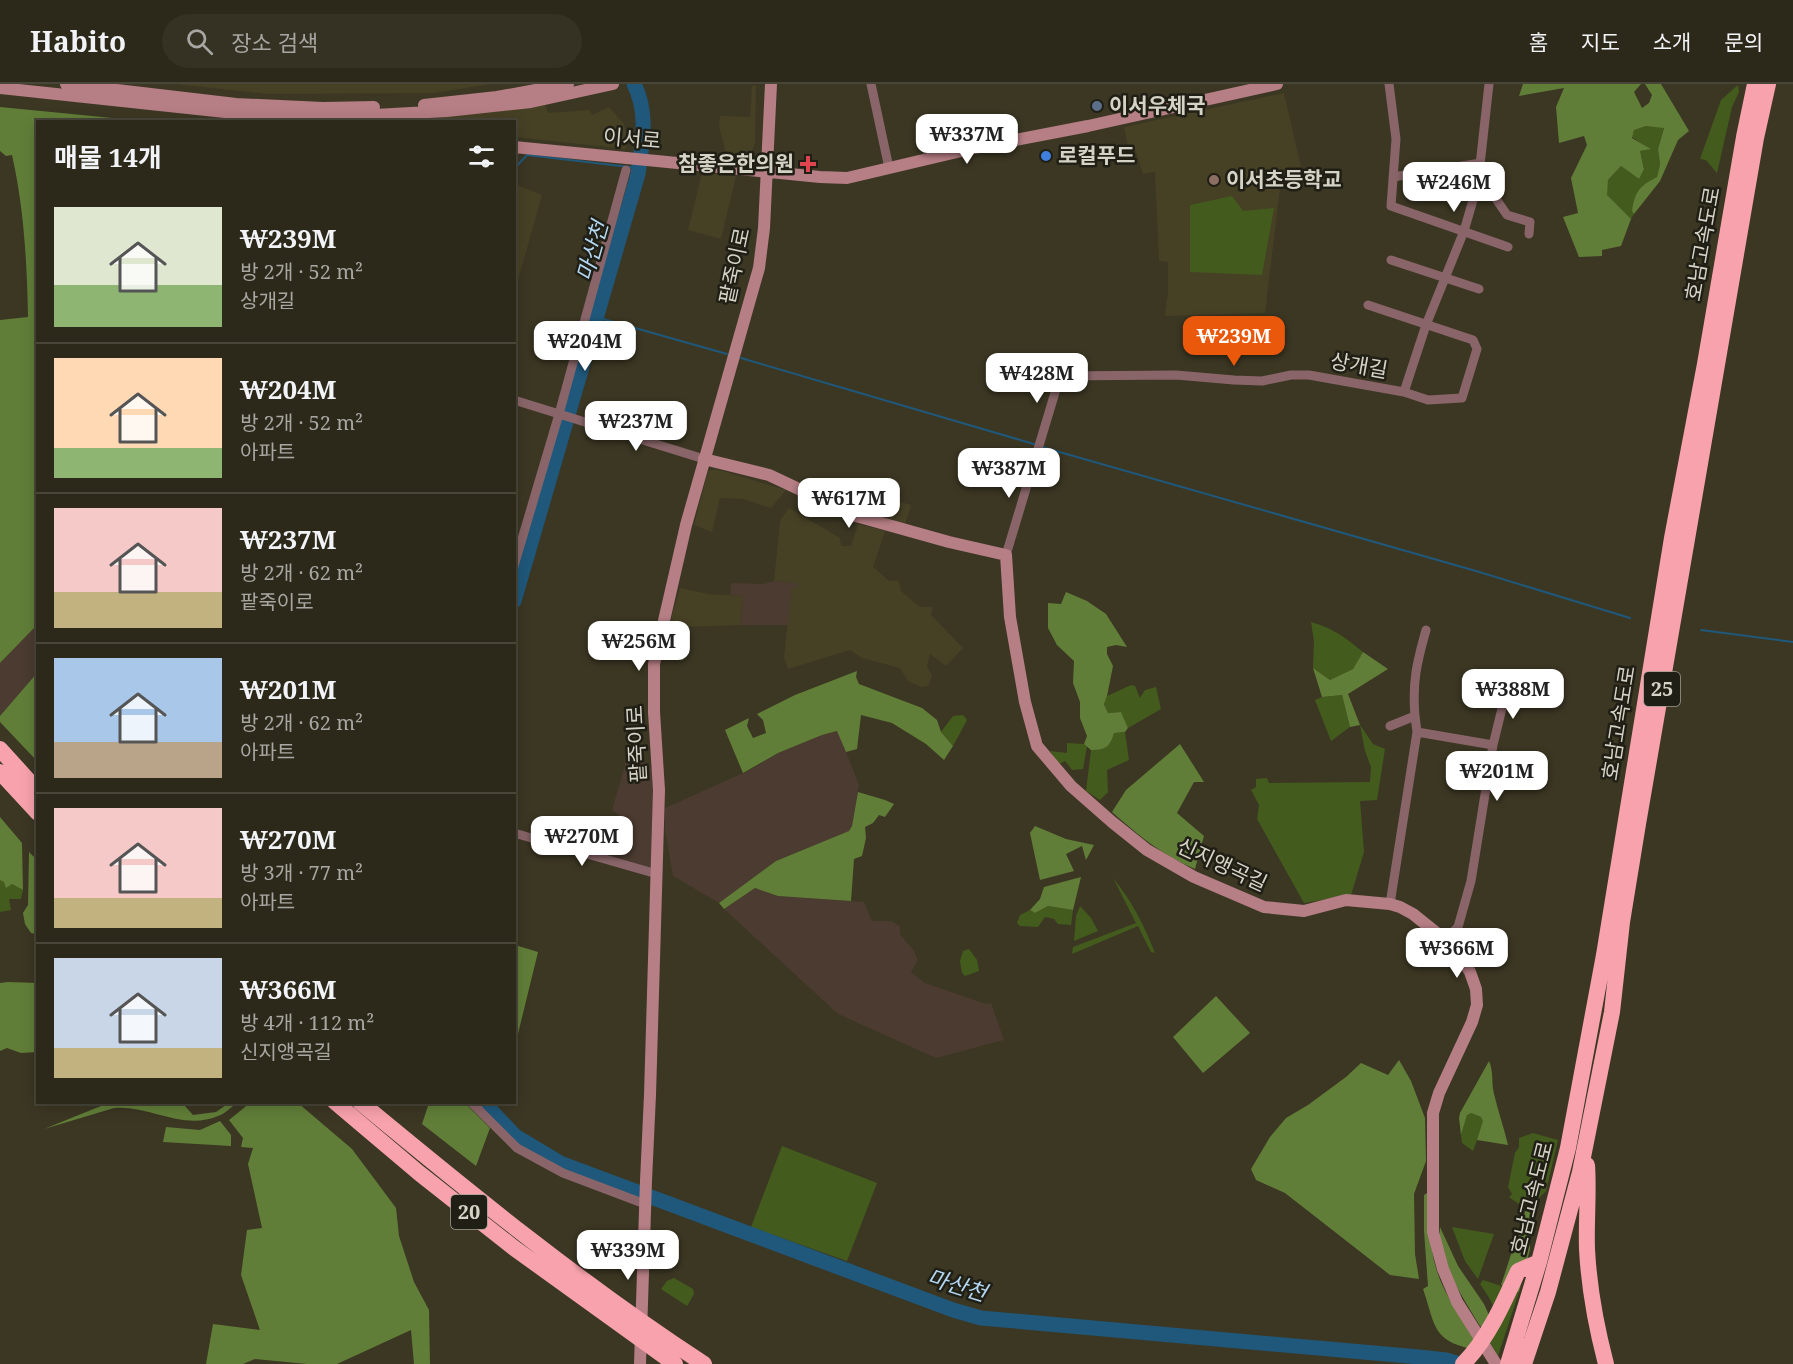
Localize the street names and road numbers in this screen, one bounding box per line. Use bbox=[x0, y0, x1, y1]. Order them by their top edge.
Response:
street label: 이서로 bbox=[602, 122, 662, 154]
street label: 호남고속도로 bbox=[1678, 184, 1726, 303]
street label: 팥죽이로 bbox=[712, 225, 756, 306]
street label: 상개길 bbox=[1328, 346, 1390, 384]
street label: 호남고속도로 bbox=[1595, 663, 1641, 782]
road number: 25 bbox=[1644, 672, 1680, 706]
street label: 팥죽이로 bbox=[620, 705, 652, 783]
street label: 신지앵곡길 bbox=[1173, 831, 1272, 897]
street label: 호남고속도로 bbox=[1503, 1138, 1559, 1257]
road number: 20 bbox=[451, 1195, 487, 1229]

